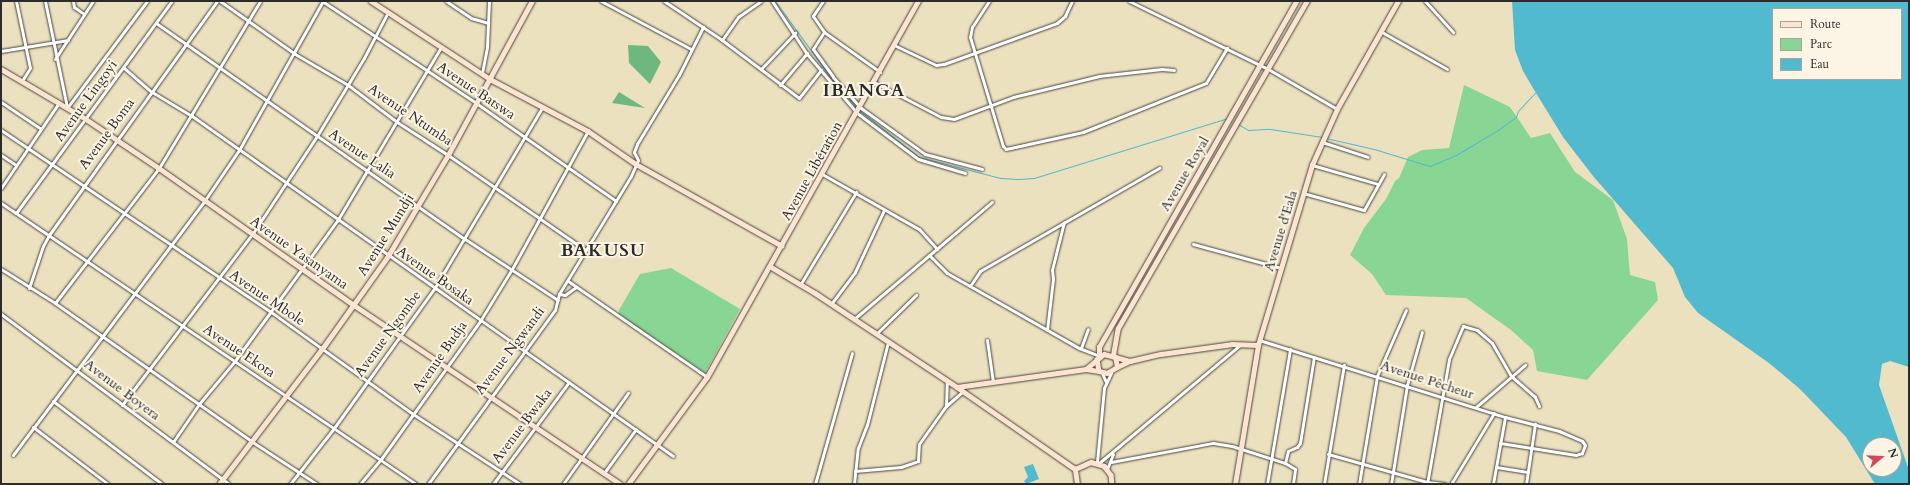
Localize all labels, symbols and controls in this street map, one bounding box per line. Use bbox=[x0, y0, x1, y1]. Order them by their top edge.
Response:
legend bbox=[1772, 8, 1902, 80]
text: Route bbox=[1810, 16, 1841, 32]
text: Parc bbox=[1810, 36, 1832, 52]
text: Eau bbox=[1810, 56, 1829, 72]
street label: Avenue Lingoyi bbox=[51, 57, 121, 145]
street label: Avenue Batswa bbox=[434, 59, 518, 123]
street label: Avenue Ntumba bbox=[364, 80, 456, 150]
district label: IBANGA bbox=[823, 80, 905, 102]
street label: Avenue Boma bbox=[75, 95, 139, 173]
street label: Avenue Libération bbox=[778, 119, 846, 223]
street label: Avenue Lalia bbox=[325, 125, 399, 183]
street label: Avenue Royal bbox=[1157, 134, 1213, 214]
street label: Avenue d'Eala bbox=[1261, 188, 1301, 274]
street label: Avenue Mundji bbox=[354, 191, 418, 279]
street label: Avenue Yasanyama bbox=[247, 213, 351, 293]
district label: BAKUSU bbox=[560, 240, 646, 262]
street label: Avenue Bosaka bbox=[393, 243, 477, 309]
street label: Avenue Mbole bbox=[226, 267, 308, 329]
street label: Avenue Ngombe bbox=[351, 288, 425, 380]
street label: Avenue Ngwandi bbox=[472, 304, 548, 398]
street label: Avenue Budja bbox=[409, 318, 471, 396]
street label: Avenue Ekota bbox=[200, 321, 278, 381]
street label: Avenue Boyera bbox=[81, 356, 163, 424]
street label: Avenue Pêcheur bbox=[1378, 357, 1476, 403]
street label: Avenue Bwaka bbox=[488, 385, 556, 467]
north arrow bbox=[1862, 437, 1902, 477]
text: N bbox=[1884, 446, 1902, 460]

